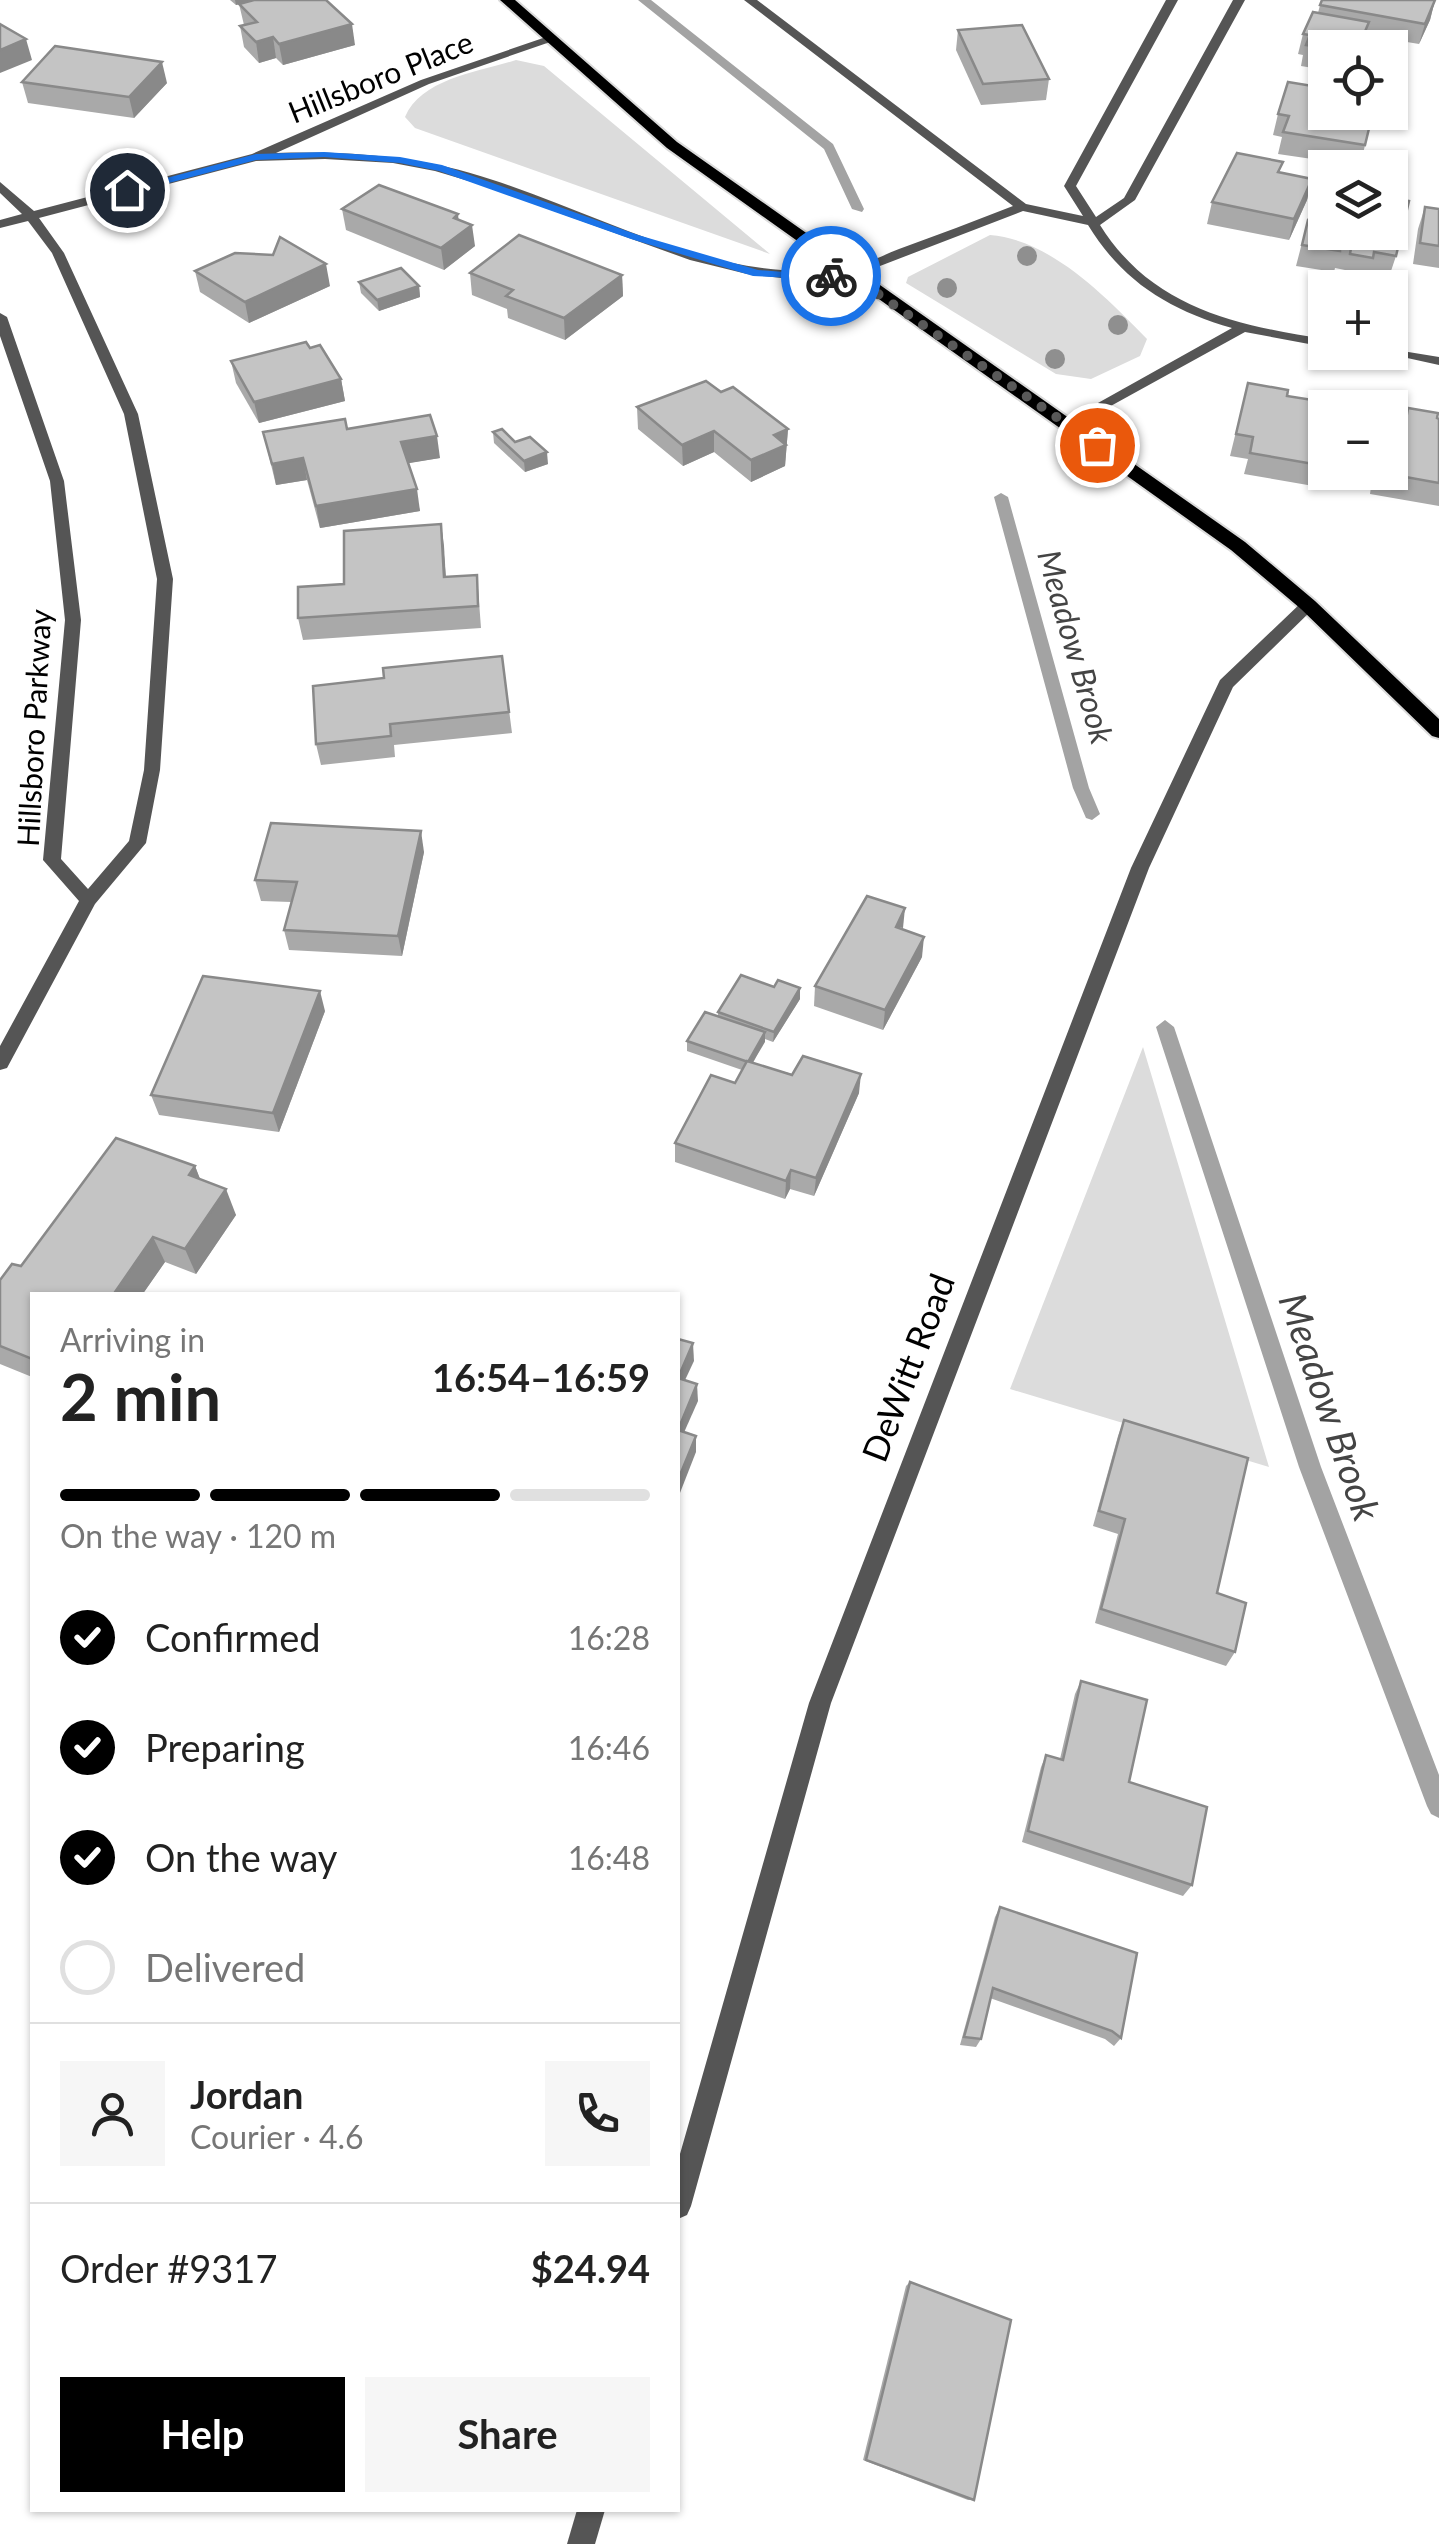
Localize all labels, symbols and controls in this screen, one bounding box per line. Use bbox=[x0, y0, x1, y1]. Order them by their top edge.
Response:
street label: Hillsboro Place bbox=[283, 23, 478, 129]
map controls bbox=[1308, 30, 1408, 490]
button: locate bbox=[1308, 30, 1408, 130]
pin bbox=[85, 148, 170, 233]
button: layers bbox=[1308, 150, 1408, 250]
icon: home bbox=[100, 163, 155, 218]
courier bbox=[781, 226, 881, 326]
icon: bike bbox=[804, 249, 859, 304]
button: + bbox=[1308, 270, 1408, 370]
button: − bbox=[1308, 390, 1408, 490]
pin bbox=[1055, 403, 1140, 488]
icon: bag bbox=[1070, 418, 1125, 473]
water label: Meadow Brook bbox=[1030, 545, 1123, 749]
street label: Hillsboro Parkway bbox=[9, 608, 57, 848]
street label: DeWitt Road bbox=[852, 1267, 962, 1467]
water label: Meadow Brook bbox=[1271, 1287, 1392, 1527]
text: Arriving in bbox=[60, 1320, 205, 1359]
text: 16:54–16:59 bbox=[432, 1354, 650, 1400]
text: 2 min bbox=[60, 1357, 221, 1435]
text: On the way · 120 m bbox=[60, 1516, 336, 1555]
icon: check bbox=[60, 1610, 115, 1665]
text: Confirmed bbox=[145, 1614, 321, 1660]
text: 16:28 bbox=[568, 1618, 650, 1657]
icon: check bbox=[60, 1720, 115, 1775]
text: Preparing bbox=[145, 1724, 305, 1770]
text: 16:46 bbox=[568, 1728, 650, 1767]
icon: check bbox=[60, 1830, 115, 1885]
text: On the way bbox=[145, 1834, 337, 1880]
text: 16:48 bbox=[568, 1838, 650, 1877]
text: Delivered bbox=[145, 1944, 305, 1990]
button: person bbox=[60, 2061, 165, 2166]
button: phone bbox=[545, 2061, 650, 2166]
text: Jordan bbox=[190, 2071, 303, 2117]
text: Courier · 4.6 bbox=[190, 2117, 364, 2156]
text: Order #9317 bbox=[60, 2245, 277, 2291]
text: $24.94 bbox=[531, 2245, 650, 2291]
button: Help bbox=[60, 2377, 345, 2492]
button: Share bbox=[365, 2377, 650, 2492]

